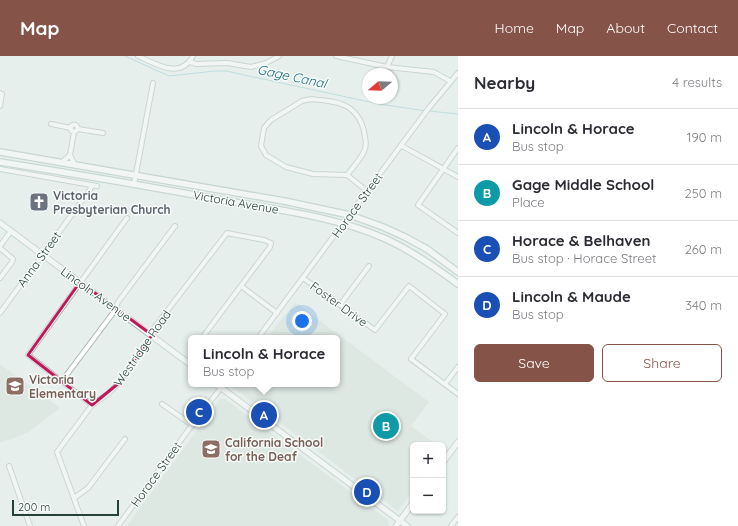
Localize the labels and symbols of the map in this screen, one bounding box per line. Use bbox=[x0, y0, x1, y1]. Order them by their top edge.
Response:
water label: Gage Canal bbox=[256, 61, 330, 92]
north arrow bbox=[362, 68, 398, 104]
street label: Horace Street bbox=[328, 170, 386, 240]
street label: Victoria Avenue bbox=[192, 187, 280, 217]
place label: Victoria Presbyterian Church bbox=[53, 188, 170, 217]
church icon: Victoria Presbyterian Church bbox=[28, 191, 50, 213]
street label: Anna Street bbox=[14, 228, 64, 290]
street label: Lincoln Avenue bbox=[58, 263, 134, 325]
street label: Foster Drive bbox=[307, 278, 371, 330]
street label: Westridge Road bbox=[110, 307, 174, 389]
your location bbox=[292, 311, 312, 331]
place label: Victoria Elementary bbox=[29, 372, 96, 401]
school or university icon: Victoria Elementary bbox=[4, 375, 26, 397]
pin: C bbox=[186, 397, 212, 427]
pin: A bbox=[251, 400, 277, 430]
pin: B bbox=[373, 411, 399, 441]
place label: California School for the Deaf bbox=[225, 435, 323, 464]
school or university icon: California School for the Deaf bbox=[200, 438, 222, 460]
street label: Horace Street bbox=[127, 439, 185, 509]
pin: D bbox=[354, 477, 380, 507]
scale bar bbox=[12, 498, 119, 517]

